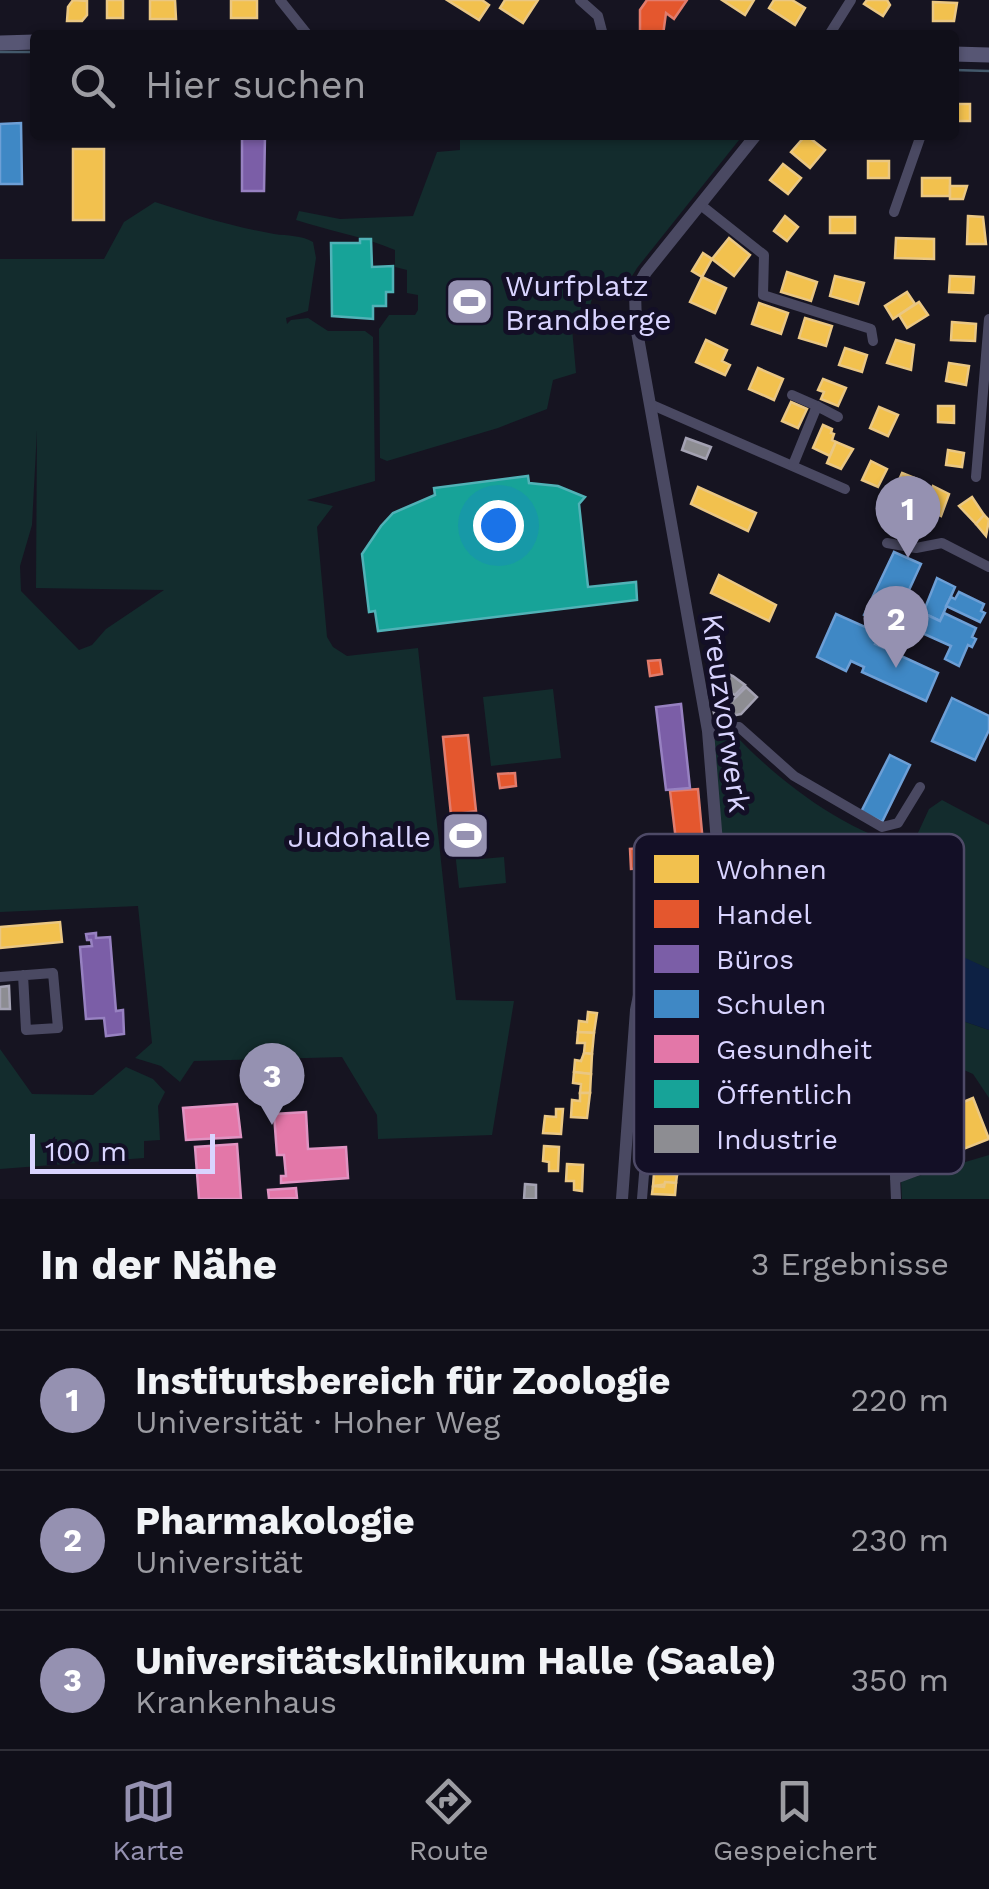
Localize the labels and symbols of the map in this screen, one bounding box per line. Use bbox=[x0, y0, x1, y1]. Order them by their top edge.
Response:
place label: Wurfplatz Brandberge bbox=[505, 268, 672, 337]
sports icon: Wurfplatz Brandberge bbox=[444, 276, 496, 328]
pin: 1 bbox=[876, 476, 940, 558]
your location bbox=[473, 500, 524, 551]
pin: 2 bbox=[864, 586, 928, 668]
street label: Kreuzvorwerk bbox=[695, 611, 757, 815]
sports icon: Judohalle bbox=[440, 810, 492, 862]
place label: Judohalle bbox=[288, 819, 431, 854]
legend bbox=[634, 834, 964, 1174]
text: Wohnen bbox=[716, 853, 827, 886]
text: Handel bbox=[716, 898, 812, 931]
text: Büros bbox=[716, 943, 794, 976]
text: Schulen bbox=[716, 988, 826, 1021]
text: Gesundheit bbox=[716, 1033, 872, 1066]
pin: 3 bbox=[240, 1042, 304, 1125]
text: Öffentlich bbox=[716, 1078, 853, 1111]
text: Industrie bbox=[716, 1123, 838, 1156]
scale bar bbox=[30, 1129, 215, 1174]

